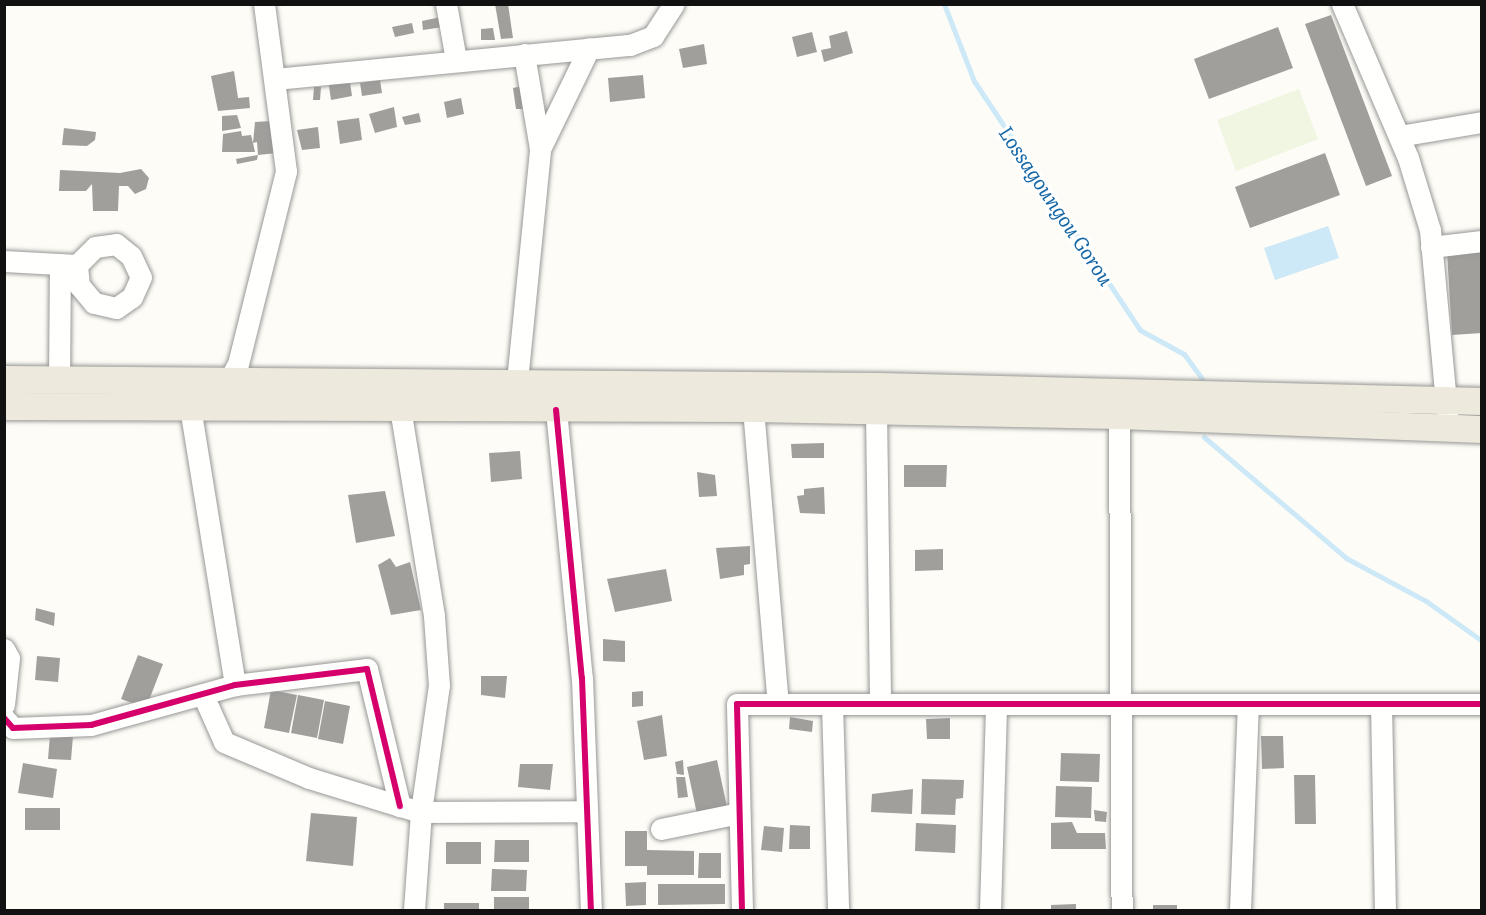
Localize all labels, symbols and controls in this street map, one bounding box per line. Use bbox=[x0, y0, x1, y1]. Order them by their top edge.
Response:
water label: Lossagoungou Gorou bbox=[995, 121, 1119, 289]

